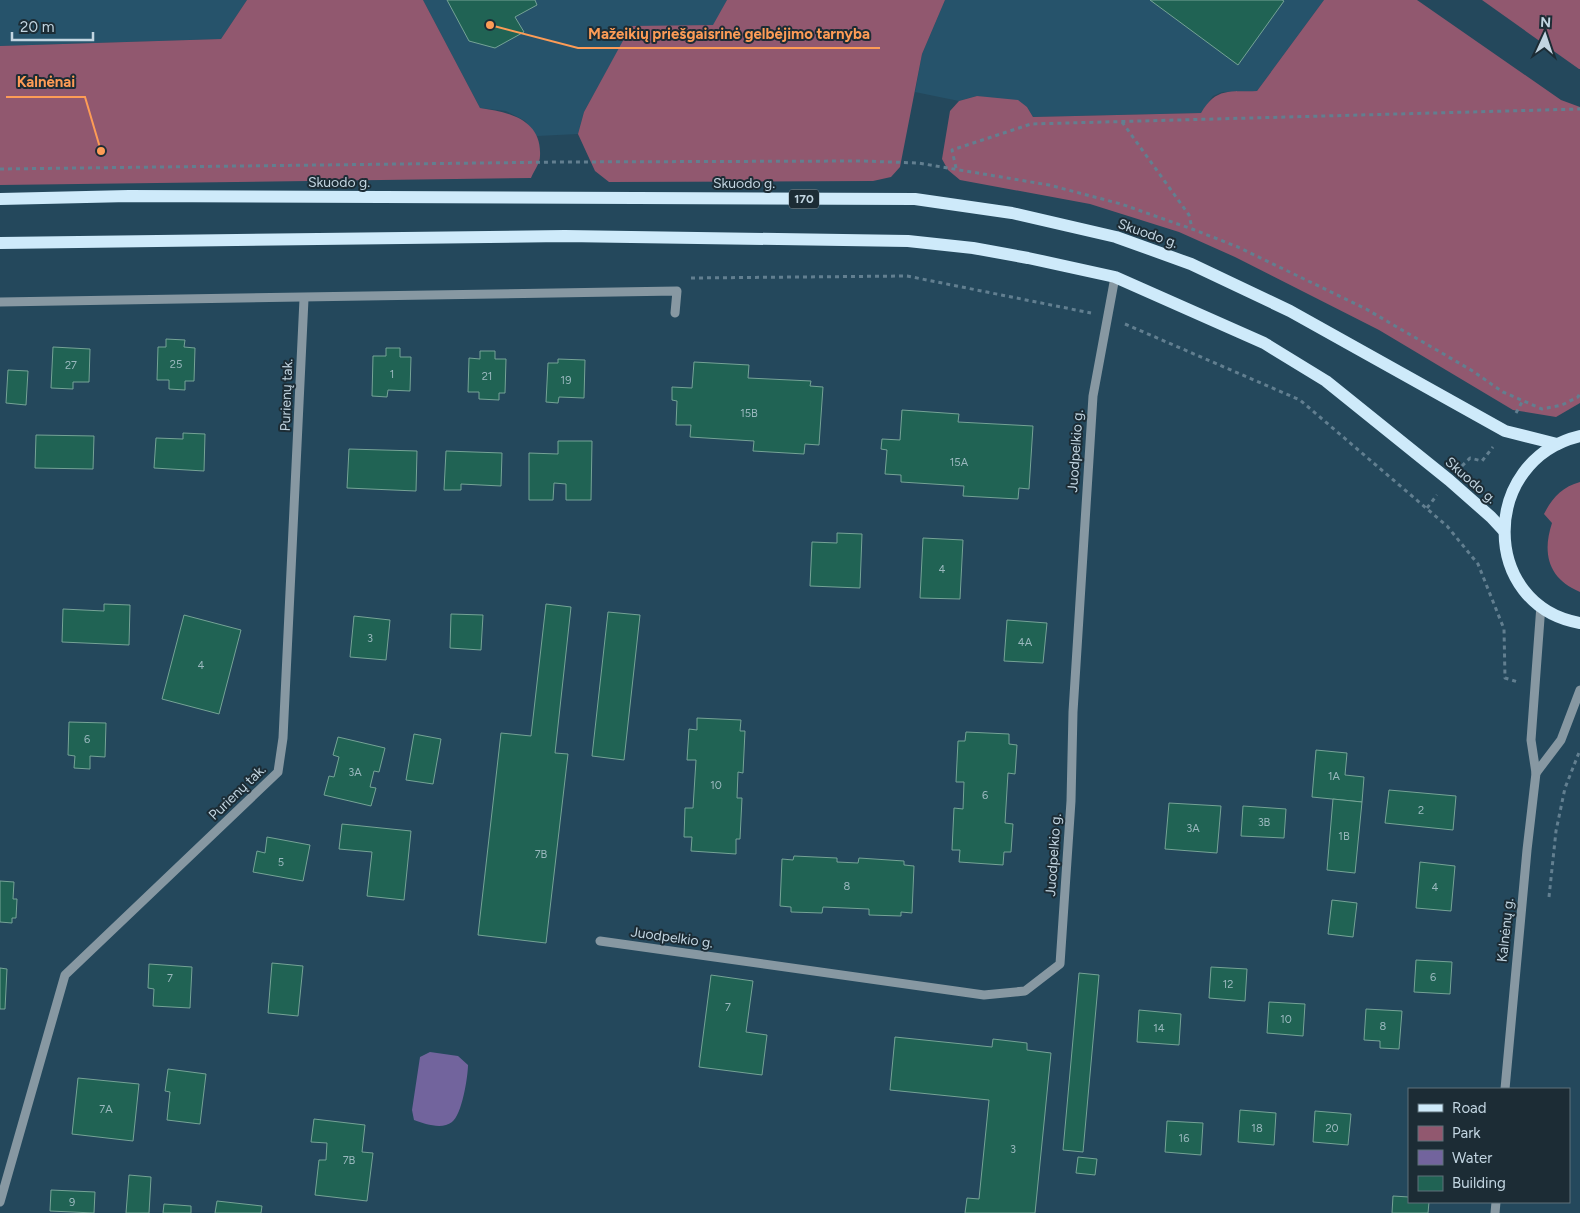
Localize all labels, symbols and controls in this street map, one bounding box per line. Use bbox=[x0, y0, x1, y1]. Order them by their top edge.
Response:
scale bar bbox=[12, 10, 94, 42]
north arrow bbox=[1520, 10, 1570, 60]
text: N bbox=[1540, 14, 1552, 31]
text: 20 m bbox=[20, 18, 54, 36]
callout: Mažeikių priešgaisrinė gelbėjimo tarnyba bbox=[578, 18, 880, 48]
text: Mažeikių priešgaisrinė gelbėjimo tarnyba bbox=[588, 25, 870, 43]
callout: Kalnėnai bbox=[6, 67, 85, 97]
text: Kalnėnai bbox=[17, 73, 75, 91]
street label: Skuodo g. bbox=[308, 174, 370, 191]
street label: Skuodo g. bbox=[713, 175, 775, 192]
road number: 170 bbox=[789, 190, 819, 208]
street label: Skuodo g. bbox=[1116, 215, 1180, 252]
house number: 25 bbox=[170, 358, 182, 371]
street label: Purienų tak. bbox=[277, 358, 296, 432]
house number: 27 bbox=[65, 359, 77, 372]
house number: 1 bbox=[390, 368, 394, 381]
house number: 21 bbox=[482, 370, 492, 383]
house number: 19 bbox=[561, 374, 571, 387]
house number: 15B bbox=[740, 407, 758, 420]
street label: Juodpelkio g. bbox=[1064, 409, 1087, 493]
street label: Skuodo g. bbox=[1442, 454, 1500, 507]
house number: 15A bbox=[950, 456, 969, 469]
house number: 4 bbox=[939, 563, 946, 576]
house number: 3 bbox=[367, 632, 373, 645]
house number: 4A bbox=[1018, 636, 1033, 649]
house number: 4 bbox=[198, 659, 205, 672]
house number: 6 bbox=[84, 733, 90, 746]
street label: Purienų tak. bbox=[205, 761, 269, 824]
house number: 3A bbox=[348, 766, 362, 779]
house number: 1A bbox=[1328, 770, 1341, 783]
house number: 10 bbox=[710, 779, 722, 792]
house number: 6 bbox=[982, 789, 988, 802]
house number: 2 bbox=[1418, 804, 1424, 817]
street label: Juodpelkio g. bbox=[1042, 813, 1065, 897]
house number: 3B bbox=[1258, 816, 1271, 829]
house number: 3A bbox=[1186, 822, 1200, 835]
house number: 1B bbox=[1338, 830, 1350, 843]
house number: 7B bbox=[535, 848, 548, 861]
house number: 5 bbox=[278, 856, 284, 869]
house number: 8 bbox=[844, 880, 851, 893]
house number: 4 bbox=[1432, 881, 1439, 894]
street label: Kalnėnų g. bbox=[1494, 897, 1517, 963]
street label: Juodpelkio g. bbox=[630, 923, 714, 952]
house number: 6 bbox=[1430, 971, 1436, 984]
house number: 7 bbox=[167, 972, 173, 985]
house number: 12 bbox=[1223, 978, 1233, 991]
house number: 7 bbox=[725, 1001, 731, 1014]
house number: 10 bbox=[1280, 1013, 1292, 1026]
house number: 8 bbox=[1380, 1020, 1387, 1033]
house number: 14 bbox=[1153, 1022, 1165, 1035]
legend bbox=[1408, 1088, 1570, 1203]
text: Road bbox=[1452, 1099, 1487, 1117]
house number: 7A bbox=[99, 1103, 113, 1116]
house number: 18 bbox=[1251, 1122, 1263, 1135]
house number: 20 bbox=[1325, 1122, 1339, 1135]
text: Park bbox=[1452, 1124, 1481, 1142]
house number: 16 bbox=[1179, 1132, 1189, 1145]
house number: 3 bbox=[1010, 1143, 1016, 1156]
text: Water bbox=[1452, 1149, 1492, 1167]
house number: 7B bbox=[343, 1154, 356, 1167]
text: Building bbox=[1452, 1174, 1506, 1192]
house number: 9 bbox=[69, 1196, 75, 1209]

